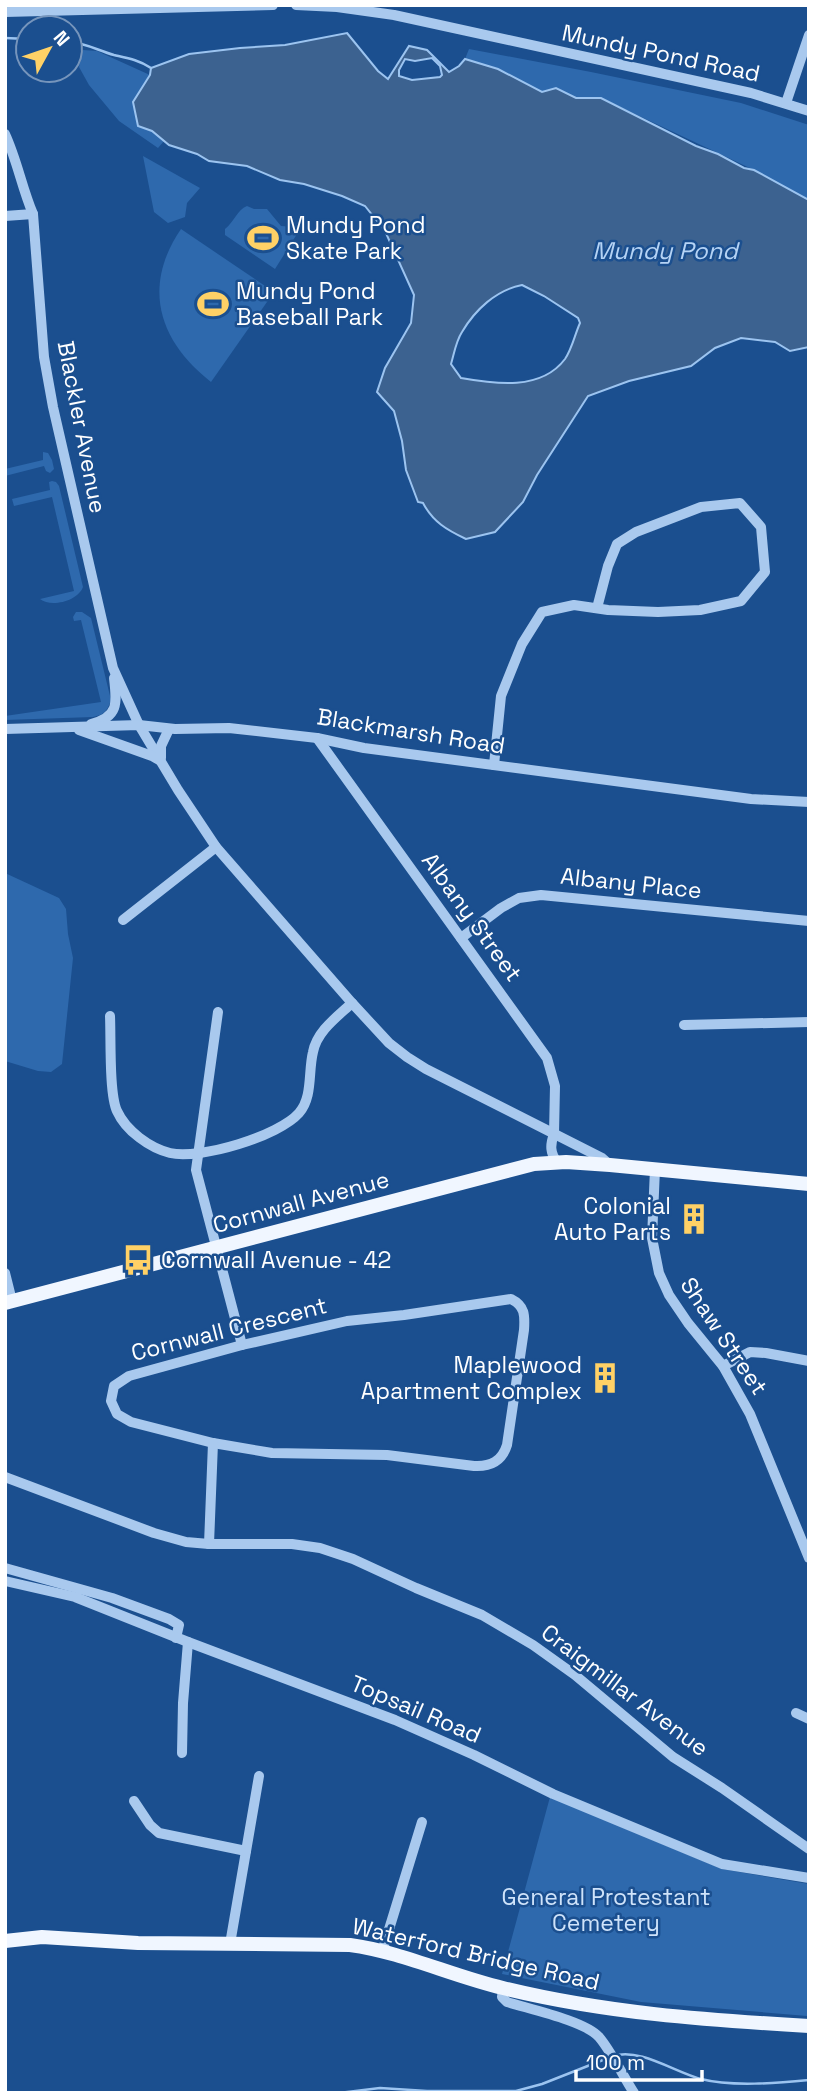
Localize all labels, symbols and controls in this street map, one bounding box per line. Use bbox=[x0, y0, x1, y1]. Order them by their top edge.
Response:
north arrow bbox=[14, 14, 84, 84]
street label: Mundy Pond Road bbox=[559, 17, 763, 89]
text: N bbox=[48, 25, 75, 51]
place label: Mundy Pond Skate Park bbox=[286, 210, 425, 266]
sports icon: Mundy Pond Skate Park bbox=[246, 221, 280, 255]
water label: Mundy Pond bbox=[592, 235, 740, 266]
place label: Mundy Pond Baseball Park bbox=[236, 276, 383, 332]
sports icon: Mundy Pond Baseball Park bbox=[196, 287, 230, 321]
street label: Blackler Avenue bbox=[51, 338, 113, 516]
street label: Blackmarsh Road bbox=[315, 701, 507, 761]
street label: Albany Street bbox=[415, 847, 529, 987]
street label: Albany Place bbox=[559, 861, 703, 905]
street label: Cornwall Avenue bbox=[210, 1164, 392, 1240]
place label: Colonial Auto Parts bbox=[554, 1191, 671, 1247]
building icon: Colonial Auto Parts bbox=[677, 1202, 711, 1236]
bus stop icon: Cornwall Avenue - 42 bbox=[121, 1243, 155, 1277]
place label: Cornwall Avenue - 42 bbox=[161, 1245, 391, 1275]
street label: Shaw Street bbox=[674, 1271, 774, 1401]
street label: Cornwall Crescent bbox=[128, 1290, 330, 1368]
place label: Maplewood Apartment Complex bbox=[361, 1350, 582, 1406]
building icon: Maplewood Apartment Complex bbox=[588, 1361, 622, 1395]
street label: Craigmillar Avenue bbox=[535, 1617, 715, 1763]
street label: Topsail Road bbox=[346, 1668, 486, 1750]
park label: General Protestant Cemetery bbox=[501, 1882, 711, 1938]
street label: Waterford Bridge Road bbox=[350, 1911, 602, 1997]
scale bar bbox=[576, 2038, 702, 2082]
text: 100 m bbox=[586, 2049, 645, 2076]

